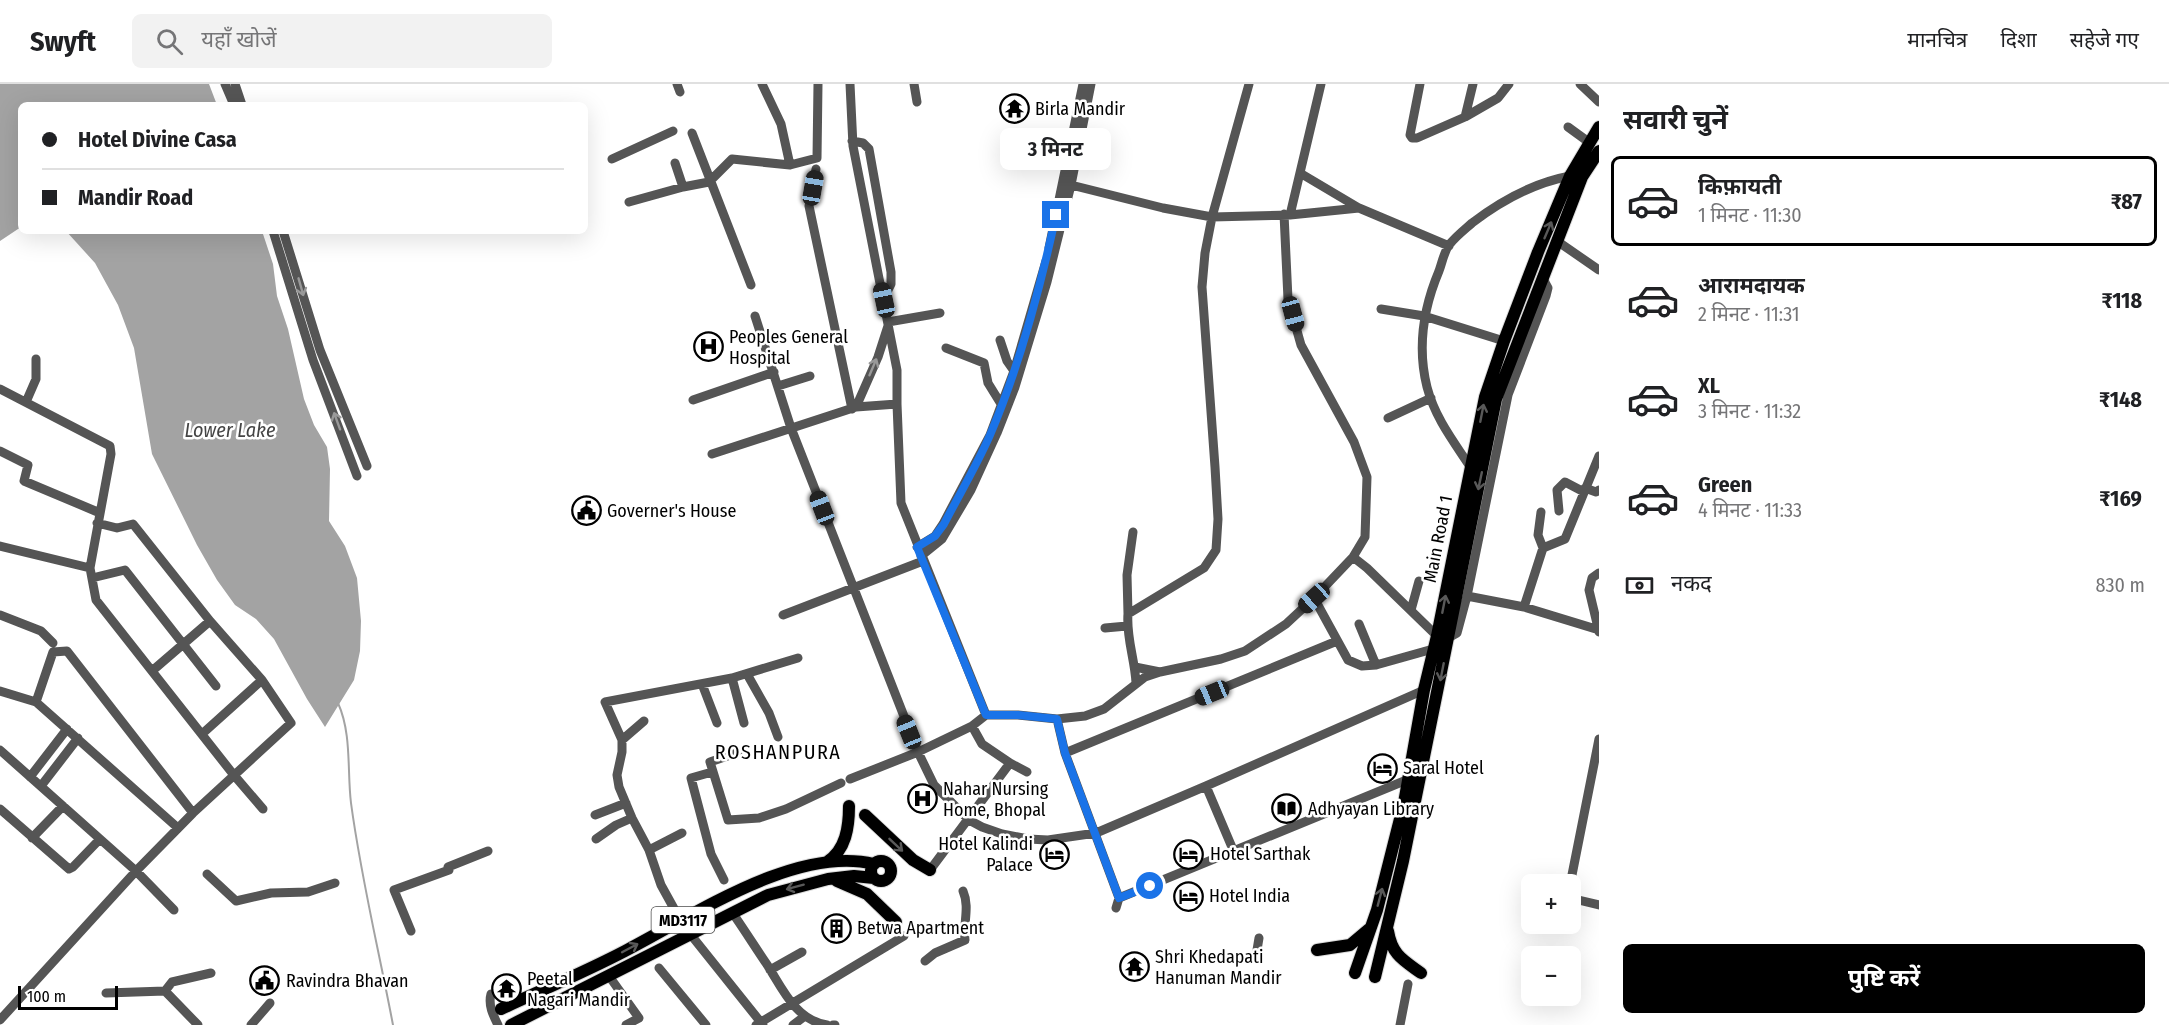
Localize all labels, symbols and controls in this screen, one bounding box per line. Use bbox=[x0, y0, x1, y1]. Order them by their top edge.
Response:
search box bbox=[132, 14, 552, 68]
text: Swyft bbox=[30, 25, 96, 58]
icon: search bbox=[153, 25, 186, 58]
text: यहाँ खोजें bbox=[201, 26, 277, 53]
text: मानचित्र bbox=[1907, 27, 1967, 53]
text: दिशा bbox=[2000, 27, 2037, 53]
text: सहेजे गए bbox=[2070, 27, 2139, 53]
temple icon: Birla Mandir bbox=[998, 93, 1030, 125]
place label: Birla Mandir bbox=[1035, 98, 1126, 120]
text: सवारी चुनें bbox=[1623, 104, 1728, 136]
text: Hotel Divine Casa bbox=[78, 126, 237, 153]
callout: 3 मिनट bbox=[1000, 128, 1112, 170]
text: 3 मिनट bbox=[1028, 137, 1083, 161]
car bbox=[801, 169, 825, 207]
text: किफ़ायती bbox=[1698, 173, 1782, 200]
icon: car bbox=[1626, 174, 1680, 228]
text: Mandir Road bbox=[78, 184, 193, 211]
text: ₹87 bbox=[2111, 188, 2142, 215]
route end bbox=[1042, 201, 1069, 228]
text: 1 मिनट · 11:30 bbox=[1698, 203, 1802, 227]
one-way arrow bbox=[1542, 221, 1554, 239]
text: आरामदायक bbox=[1698, 272, 1805, 299]
icon: car bbox=[1626, 273, 1680, 327]
one-way arrow bbox=[296, 277, 307, 296]
car bbox=[871, 281, 897, 319]
text: ₹118 bbox=[2101, 287, 2142, 314]
car bbox=[1280, 294, 1306, 334]
text: 2 मिनट · 11:31 bbox=[1698, 302, 1800, 326]
place label: Peoples General Hospital bbox=[729, 326, 848, 369]
hospital icon: Peoples General Hospital bbox=[692, 331, 724, 363]
one-way arrow bbox=[868, 358, 880, 376]
icon: car bbox=[1626, 372, 1680, 426]
text: XL bbox=[1698, 372, 1720, 399]
text: ₹148 bbox=[2099, 386, 2142, 413]
text: 3 मिनट · 11:32 bbox=[1698, 399, 1801, 423]
one-way arrow bbox=[1477, 404, 1488, 423]
one-way arrow bbox=[331, 412, 342, 430]
water label: Lower Lake bbox=[185, 418, 276, 442]
one-way arrow bbox=[1473, 471, 1485, 490]
icon: car bbox=[1626, 471, 1680, 525]
text: Green bbox=[1698, 471, 1752, 498]
text: ₹169 bbox=[2099, 485, 2142, 512]
car bbox=[807, 488, 837, 528]
street label: Main Road 1 bbox=[1419, 493, 1457, 585]
public building icon: Governer's House bbox=[570, 495, 602, 527]
text: 4 मिनट · 11:33 bbox=[1698, 498, 1802, 522]
place label: Governer's House bbox=[607, 500, 736, 522]
icon: cash bbox=[1623, 569, 1656, 602]
text: नकद bbox=[1671, 570, 1712, 597]
text: 830 m bbox=[2095, 573, 2145, 597]
car bbox=[1295, 579, 1333, 617]
one-way arrow bbox=[1438, 595, 1450, 614]
one-way arrow bbox=[1436, 662, 1447, 681]
car bbox=[1192, 678, 1232, 708]
car bbox=[894, 712, 924, 752]
district label: ROSHANPURA bbox=[715, 740, 841, 764]
hotel icon: Saral Hotel bbox=[1366, 752, 1398, 784]
place label: Saral Hotel bbox=[1403, 757, 1484, 779]
place label: Nahar Nursing Home, Bhopal bbox=[943, 778, 1049, 821]
hospital icon: Nahar Nursing Home, Bhopal bbox=[906, 783, 938, 815]
library icon: Adhyayan Library bbox=[1271, 793, 1303, 825]
place label: Adhyayan Library bbox=[1308, 798, 1434, 820]
place label: Hotel Kalindi Palace bbox=[938, 833, 1033, 876]
one-way arrow bbox=[888, 838, 903, 852]
hotel icon: Hotel Kalindi Palace bbox=[1038, 838, 1070, 870]
hotel icon: Hotel Sarthak bbox=[1173, 838, 1205, 870]
place label: Hotel Sarthak bbox=[1210, 843, 1311, 865]
route start bbox=[1136, 872, 1163, 899]
map controls bbox=[1521, 874, 1581, 1006]
button: + bbox=[1521, 874, 1581, 934]
hotel icon: Hotel India bbox=[1172, 880, 1204, 912]
one-way arrow bbox=[786, 882, 805, 893]
place label: Hotel India bbox=[1209, 885, 1290, 907]
one-way arrow bbox=[1375, 888, 1387, 907]
road number: MD3117 bbox=[652, 907, 714, 933]
building icon: Betwa Apartment bbox=[820, 912, 852, 944]
place label: Betwa Apartment bbox=[857, 917, 984, 939]
one-way arrow bbox=[621, 942, 638, 954]
button: पुष्टि करें bbox=[1623, 944, 2145, 1013]
place label: Shri Khedapati Hanuman Mandir bbox=[1155, 946, 1282, 989]
button: − bbox=[1521, 946, 1581, 1006]
temple icon: Shri Khedapati Hanuman Mandir bbox=[1118, 951, 1150, 983]
public building icon: Ravindra Bhavan bbox=[249, 965, 281, 997]
place label: Peetal Nagari Mandir bbox=[527, 968, 631, 1011]
place label: Ravindra Bhavan bbox=[286, 970, 409, 992]
temple icon: Peetal Nagari Mandir bbox=[490, 973, 522, 1005]
scale bar bbox=[18, 983, 118, 1010]
text: 100 m bbox=[27, 987, 66, 1006]

